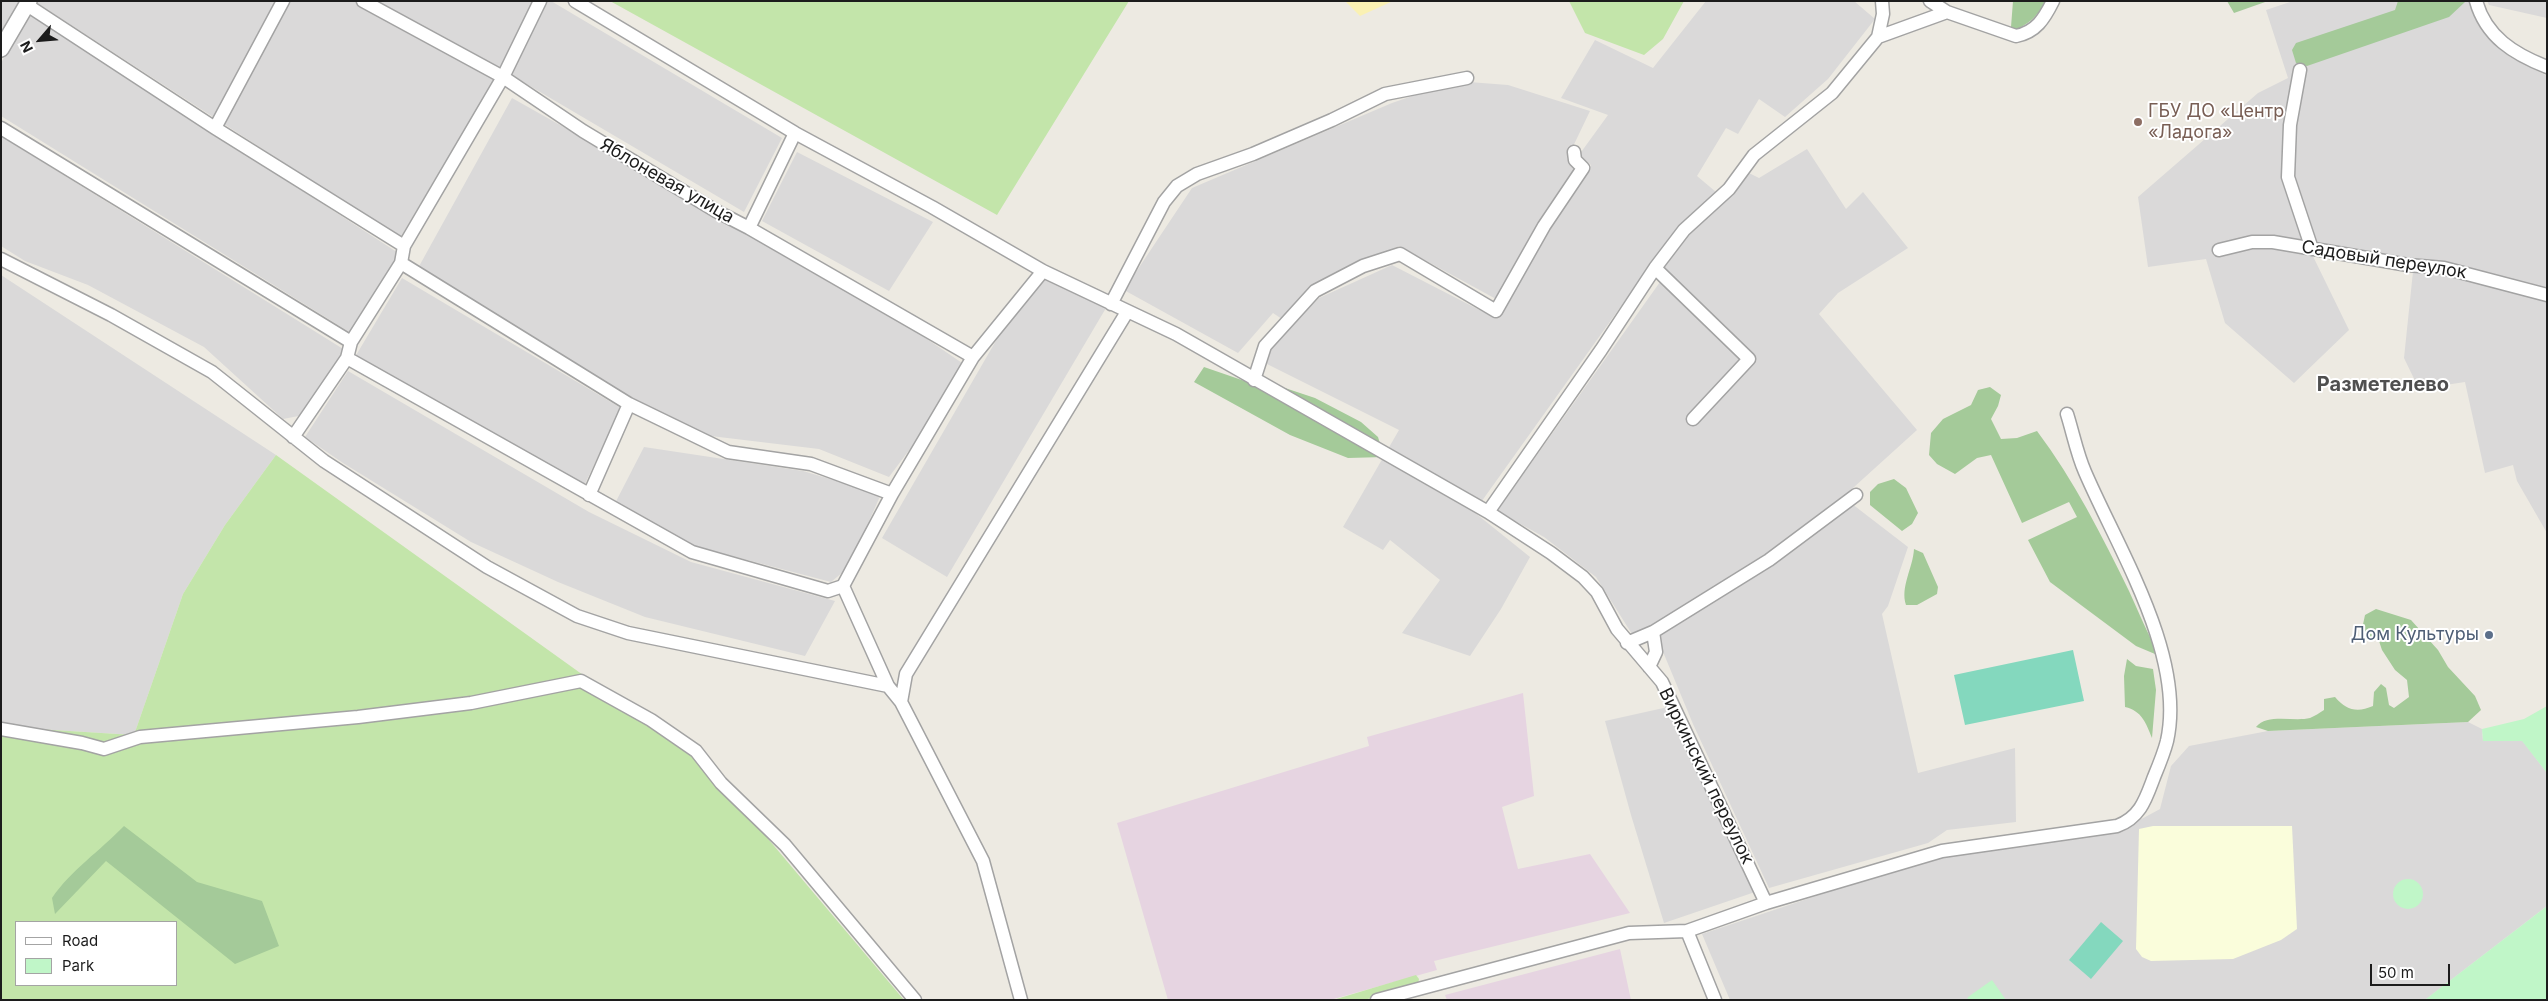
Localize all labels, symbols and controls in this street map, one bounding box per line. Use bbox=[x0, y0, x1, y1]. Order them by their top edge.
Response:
north arrow bbox=[15, 15, 65, 65]
text: N bbox=[16, 38, 36, 56]
place label: ГБУ ДО «Центр «Ладога» bbox=[2148, 101, 2284, 144]
marker: ГБУ ДО «Центр «Ладога» bbox=[2132, 116, 2144, 128]
street label: Яблоневая улица bbox=[596, 134, 738, 228]
street label: Садовый переулок bbox=[2300, 236, 2468, 284]
district label: Разметелево bbox=[2317, 373, 2449, 397]
place label: Дом Культуры bbox=[2351, 624, 2479, 646]
marker: Дом Культуры bbox=[2483, 629, 2495, 641]
street label: Виркинский переулок bbox=[1654, 684, 1758, 868]
legend bbox=[15, 921, 178, 986]
text: Road bbox=[62, 931, 98, 950]
scale bar bbox=[2373, 954, 2453, 986]
text: Park bbox=[62, 956, 94, 975]
text: 50 m bbox=[2378, 963, 2414, 982]

